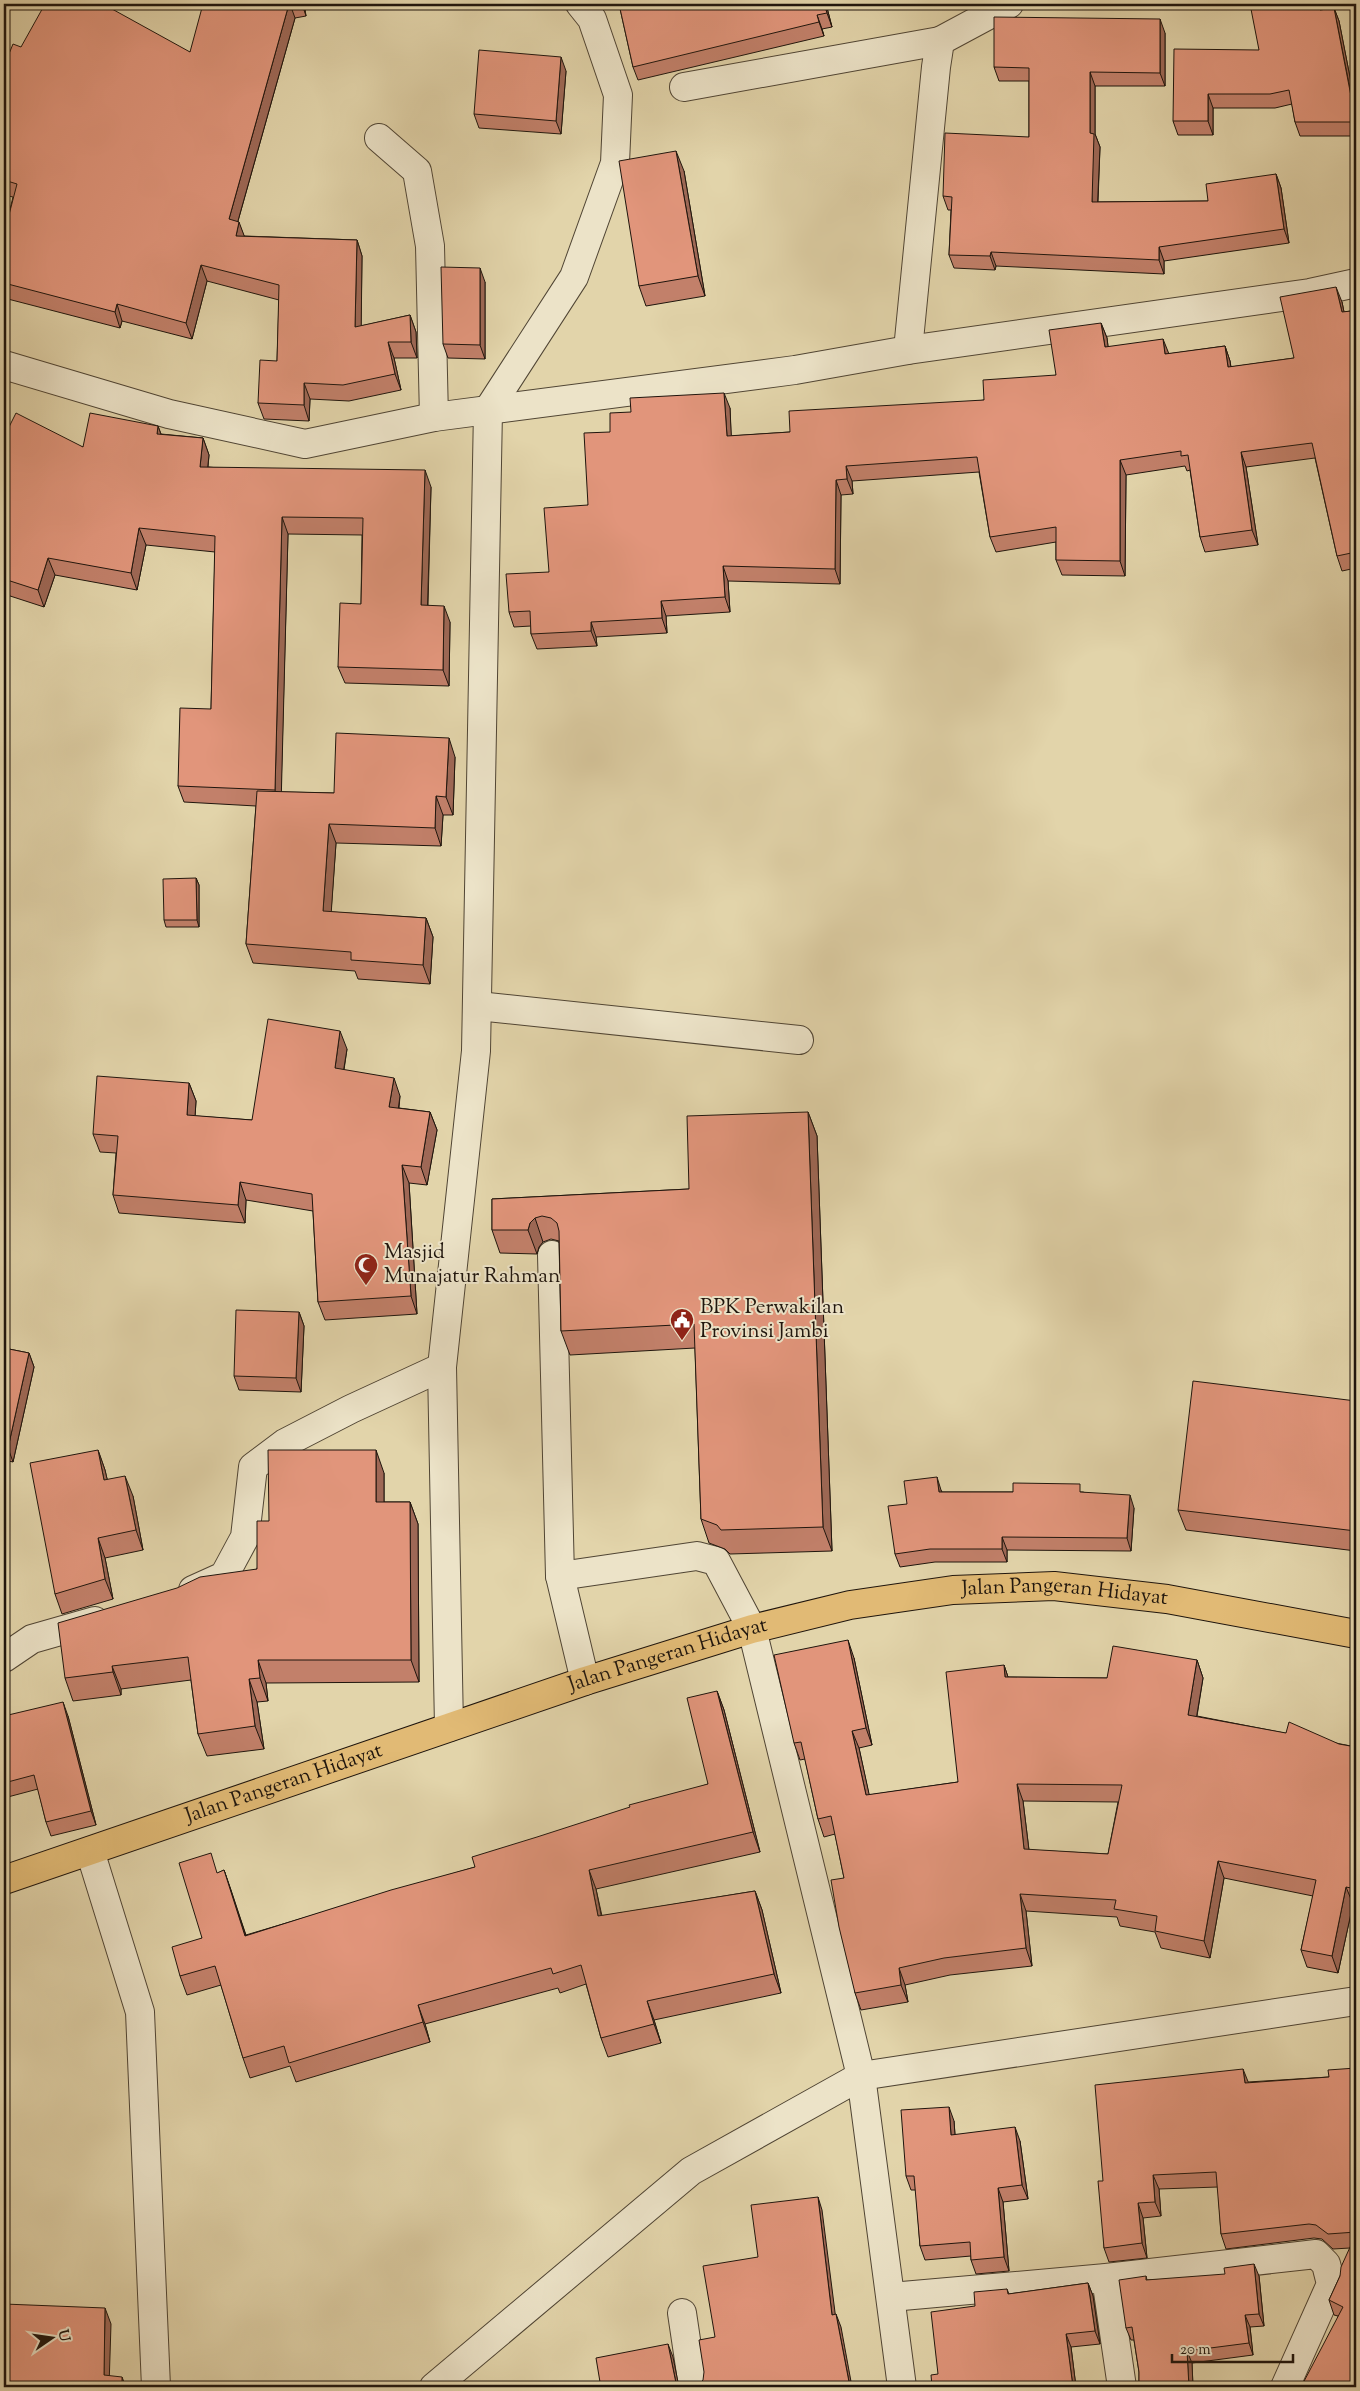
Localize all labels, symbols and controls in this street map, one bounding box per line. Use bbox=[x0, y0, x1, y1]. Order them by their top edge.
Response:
place label: Masjid Munajatur Rahman bbox=[384, 1238, 560, 1292]
mosque icon: Masjid Munajatur Rahman bbox=[353, 1252, 379, 1286]
place label: BPK Perwakilan Provinsi Jambi bbox=[700, 1293, 844, 1347]
public building icon: BPK Perwakilan Provinsi Jambi bbox=[669, 1307, 695, 1341]
street label: Jalan Pangeran Hidayat bbox=[960, 1571, 1169, 1614]
street label: Jalan Pangeran Hidayat bbox=[563, 1611, 771, 1701]
street label: Jalan Pangeran Hidayat bbox=[180, 1736, 387, 1832]
north arrow bbox=[28, 2314, 78, 2364]
text: U bbox=[52, 2328, 74, 2344]
scale bar bbox=[1172, 2331, 1294, 2363]
text: 20 m bbox=[1180, 2340, 1211, 2361]

